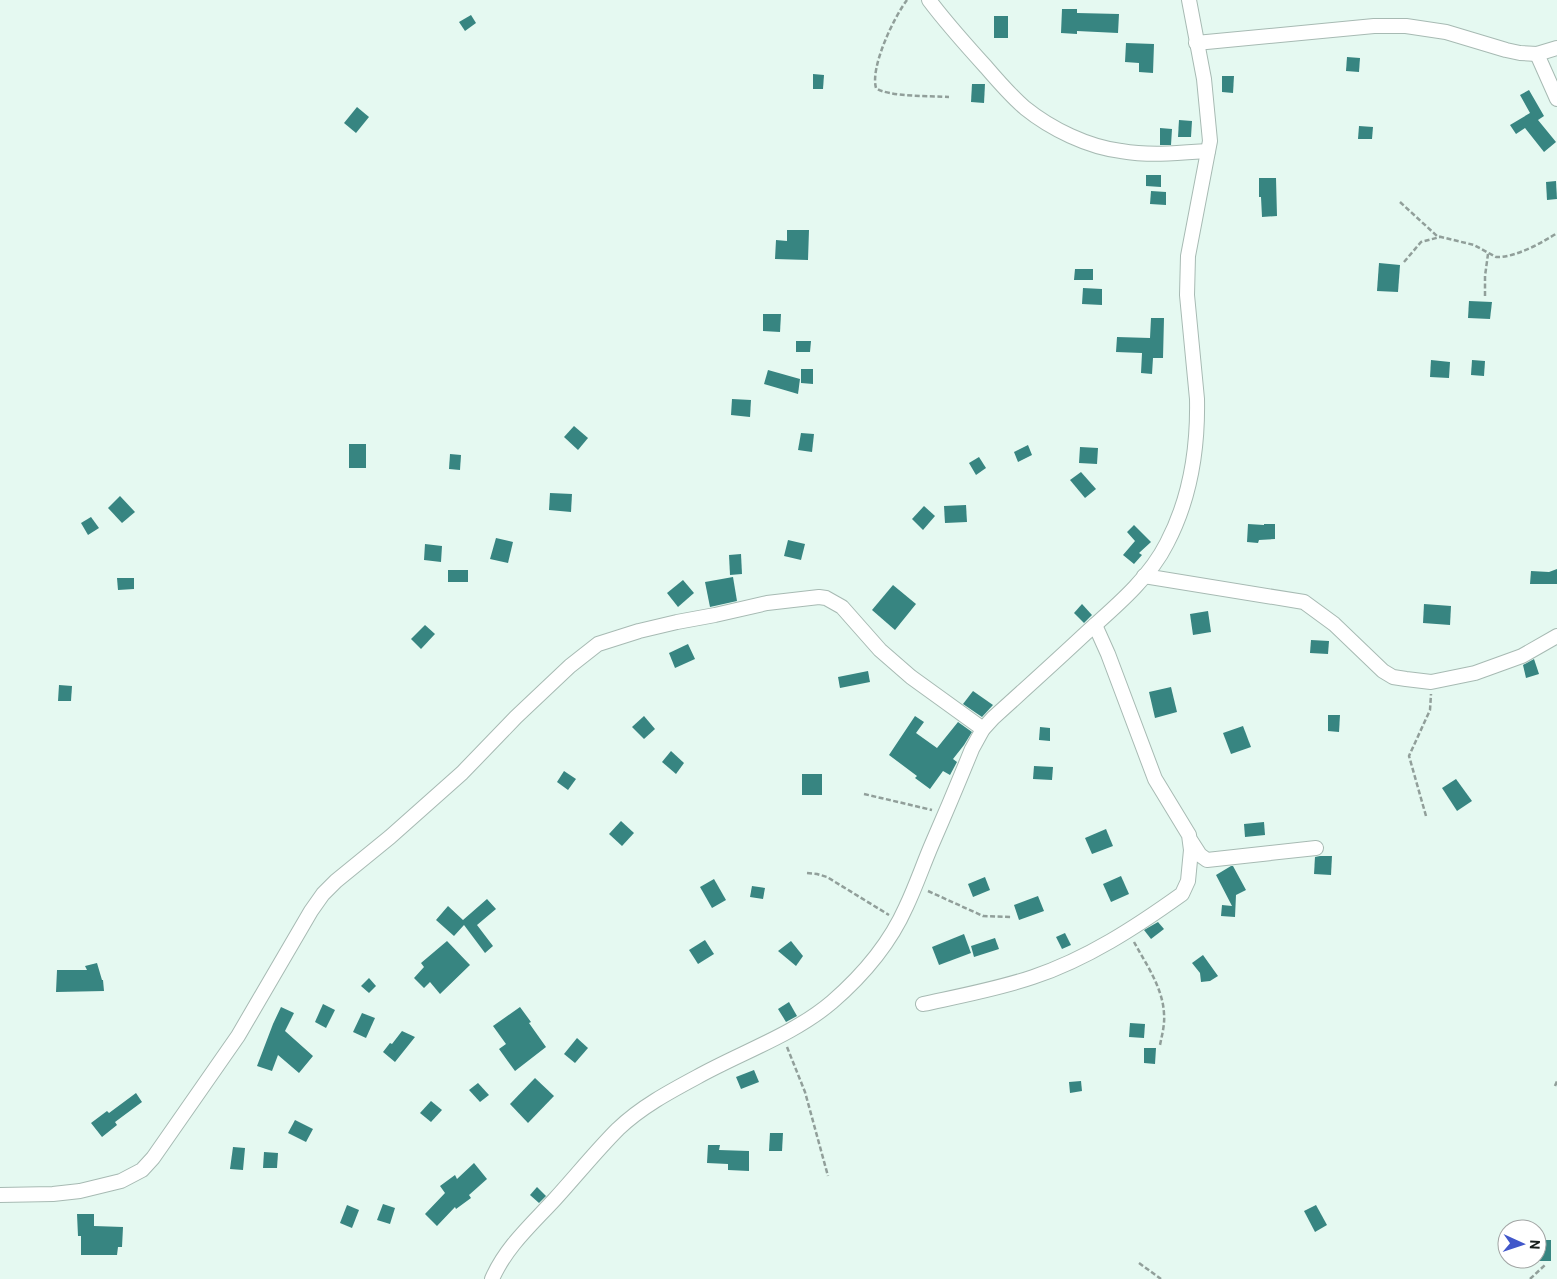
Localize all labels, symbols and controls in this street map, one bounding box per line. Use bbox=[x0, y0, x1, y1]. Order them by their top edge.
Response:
north arrow bbox=[1497, 1219, 1547, 1269]
text: N bbox=[1527, 1240, 1544, 1250]

